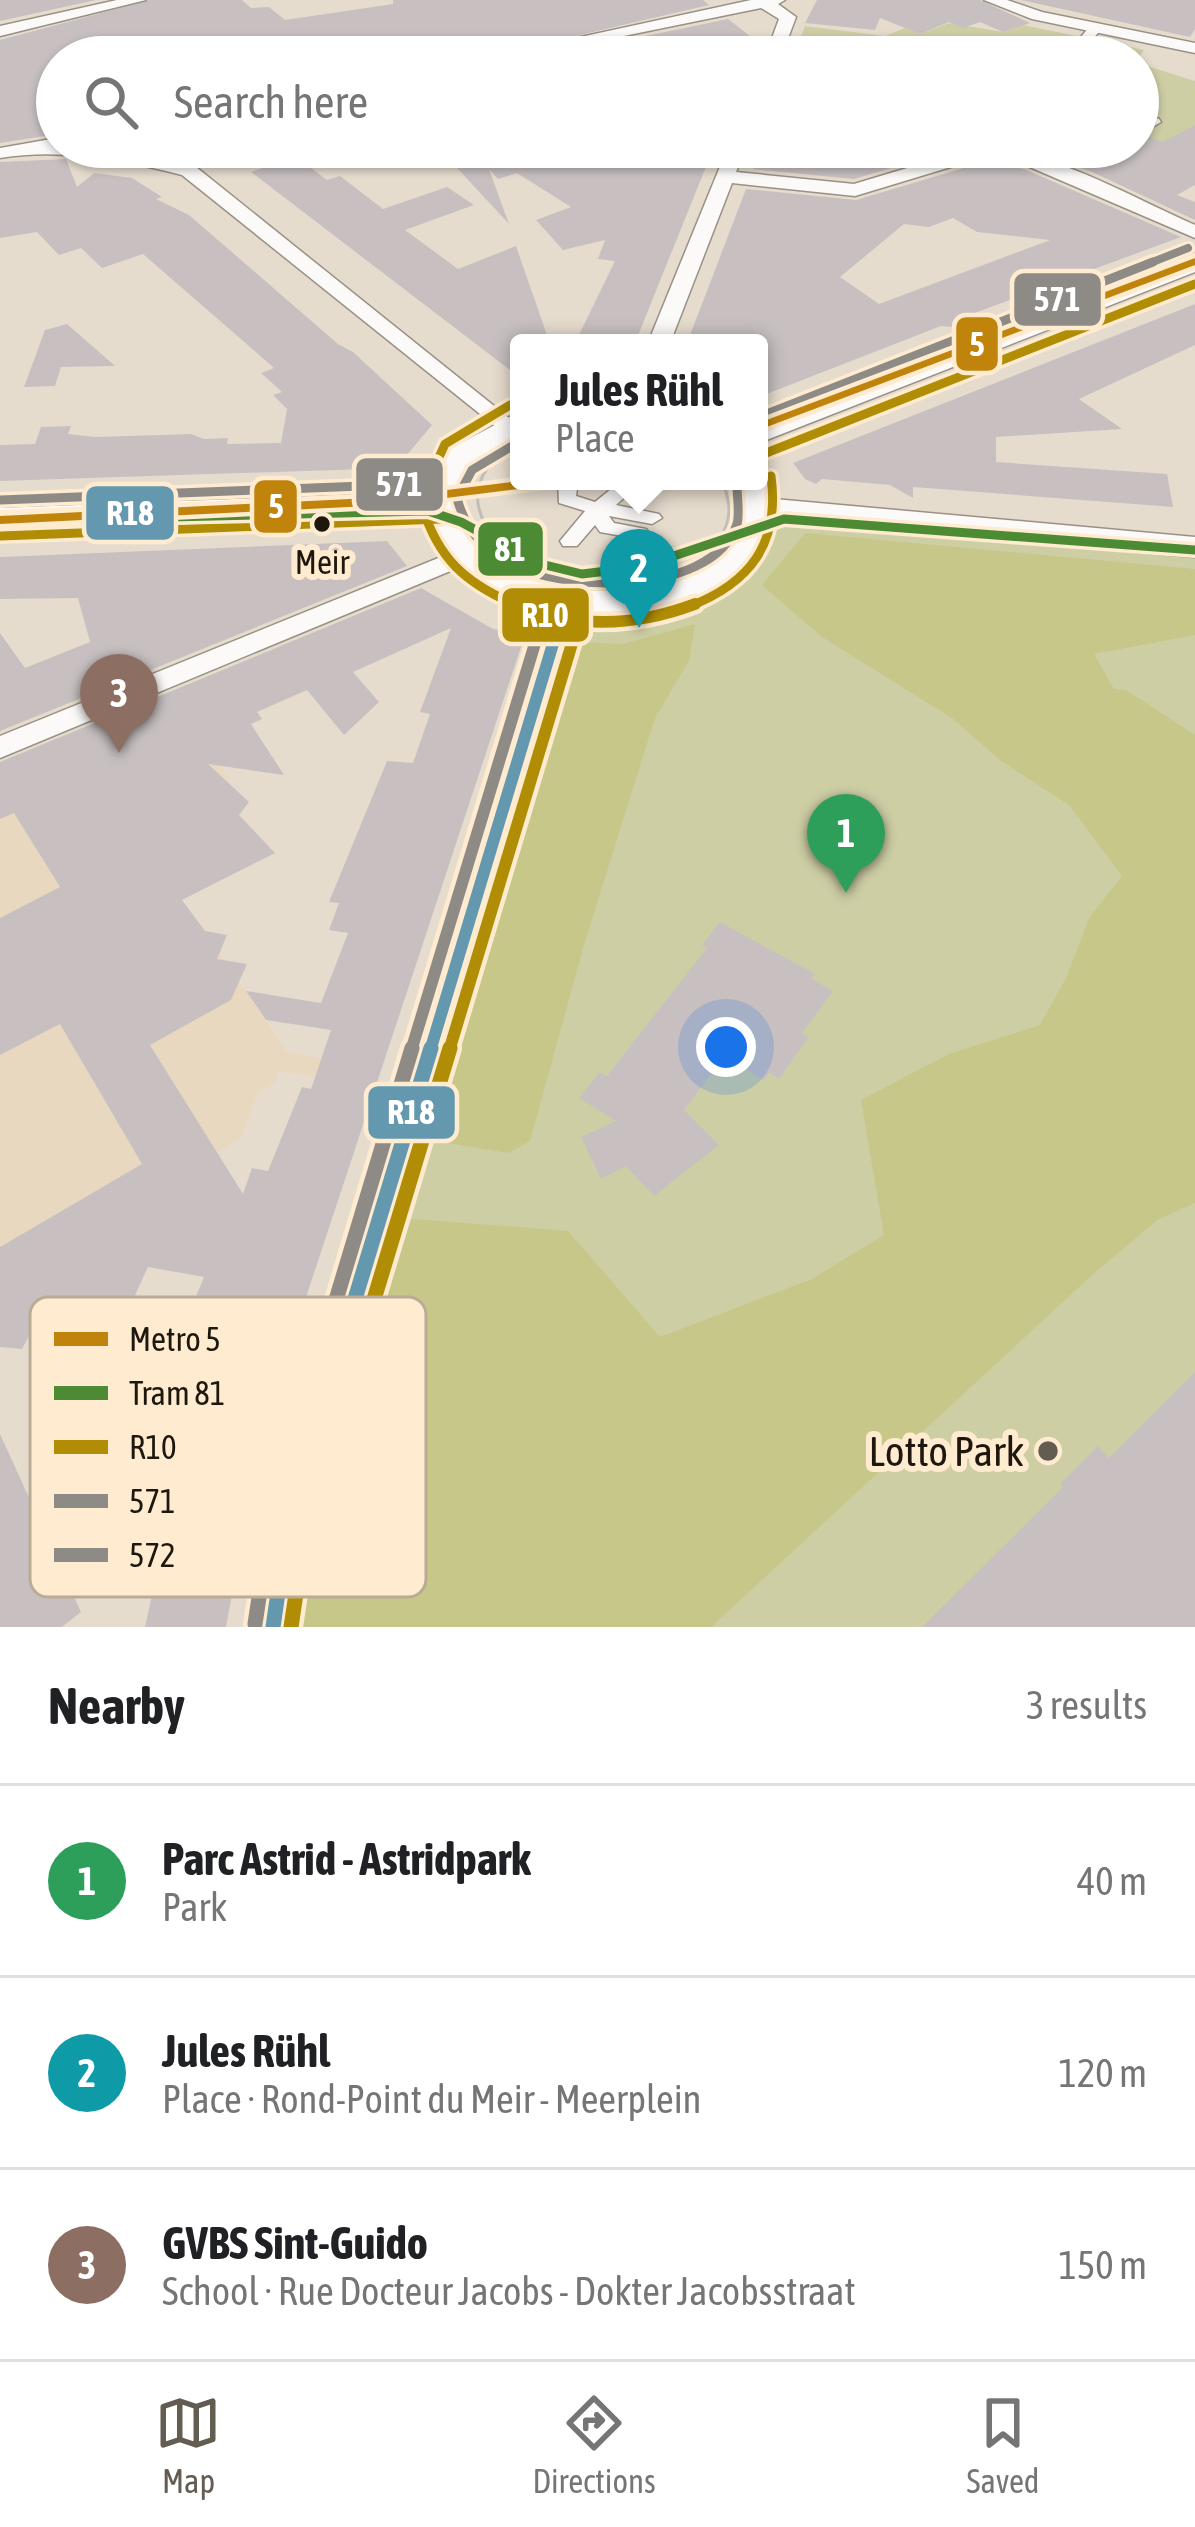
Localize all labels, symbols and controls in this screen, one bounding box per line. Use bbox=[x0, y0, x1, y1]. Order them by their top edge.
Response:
search box bbox=[36, 36, 1159, 168]
icon: search bbox=[78, 69, 144, 135]
text: Search here bbox=[174, 76, 368, 128]
line badge: 571 bbox=[1012, 271, 1103, 328]
text: 571 bbox=[1034, 280, 1080, 318]
line badge: 5 bbox=[954, 315, 1000, 373]
text: 5 bbox=[969, 325, 985, 363]
popup bbox=[510, 334, 768, 490]
text: Jules Rühl bbox=[555, 364, 723, 416]
text: Place bbox=[555, 416, 635, 460]
line badge: 571 bbox=[354, 456, 445, 513]
text: 571 bbox=[376, 465, 422, 503]
line badge: 5 bbox=[252, 478, 299, 535]
line badge: R18 bbox=[84, 484, 176, 542]
text: 5 bbox=[268, 487, 284, 525]
text: R18 bbox=[106, 494, 154, 532]
marker: Meir bbox=[311, 513, 333, 535]
line badge: 81 bbox=[476, 520, 545, 578]
pin: 2 bbox=[600, 529, 678, 628]
text: 81 bbox=[494, 530, 526, 568]
place label: Meir bbox=[295, 543, 350, 581]
line badge: R10 bbox=[500, 586, 591, 644]
text: R10 bbox=[521, 596, 569, 634]
pin: 3 bbox=[80, 654, 158, 753]
pin: 1 bbox=[807, 794, 885, 893]
your location bbox=[696, 1017, 756, 1077]
line badge: R18 bbox=[366, 1084, 457, 1141]
text: R18 bbox=[387, 1093, 435, 1131]
legend bbox=[30, 1297, 426, 1597]
text: Metro 5 bbox=[129, 1320, 221, 1358]
text: Tram 81 bbox=[129, 1374, 225, 1412]
place label: Lotto Park bbox=[869, 1427, 1024, 1475]
text: R10 bbox=[129, 1428, 177, 1466]
marker: Lotto Park bbox=[1035, 1438, 1061, 1464]
text: 571 bbox=[129, 1482, 176, 1520]
text: 572 bbox=[129, 1536, 176, 1574]
text: Nearby bbox=[48, 1676, 185, 1735]
text: 3 results bbox=[1026, 1683, 1147, 1727]
text: Parc Astrid - Astridpark bbox=[162, 1833, 531, 1885]
text: 1 bbox=[78, 1859, 96, 1903]
text: 40 m bbox=[1077, 1859, 1147, 1903]
text: Park bbox=[162, 1885, 227, 1929]
text: Jules Rühl bbox=[162, 2025, 330, 2077]
text: 2 bbox=[78, 2051, 96, 2095]
text: 120 m bbox=[1059, 2051, 1147, 2095]
text: Place · Rond-Point du Meir - Meerplein bbox=[162, 2077, 702, 2121]
text: GVBS Sint-Guido bbox=[162, 2217, 428, 2269]
text: 3 bbox=[78, 2243, 96, 2287]
text: 150 m bbox=[1059, 2243, 1147, 2287]
text: School · Rue Docteur Jacobs - Dokter Jacobsstraat bbox=[162, 2269, 856, 2313]
tab: Map bbox=[155, 2390, 221, 2500]
tab: Directions bbox=[532, 2390, 656, 2500]
tab: Saved bbox=[967, 2390, 1039, 2500]

